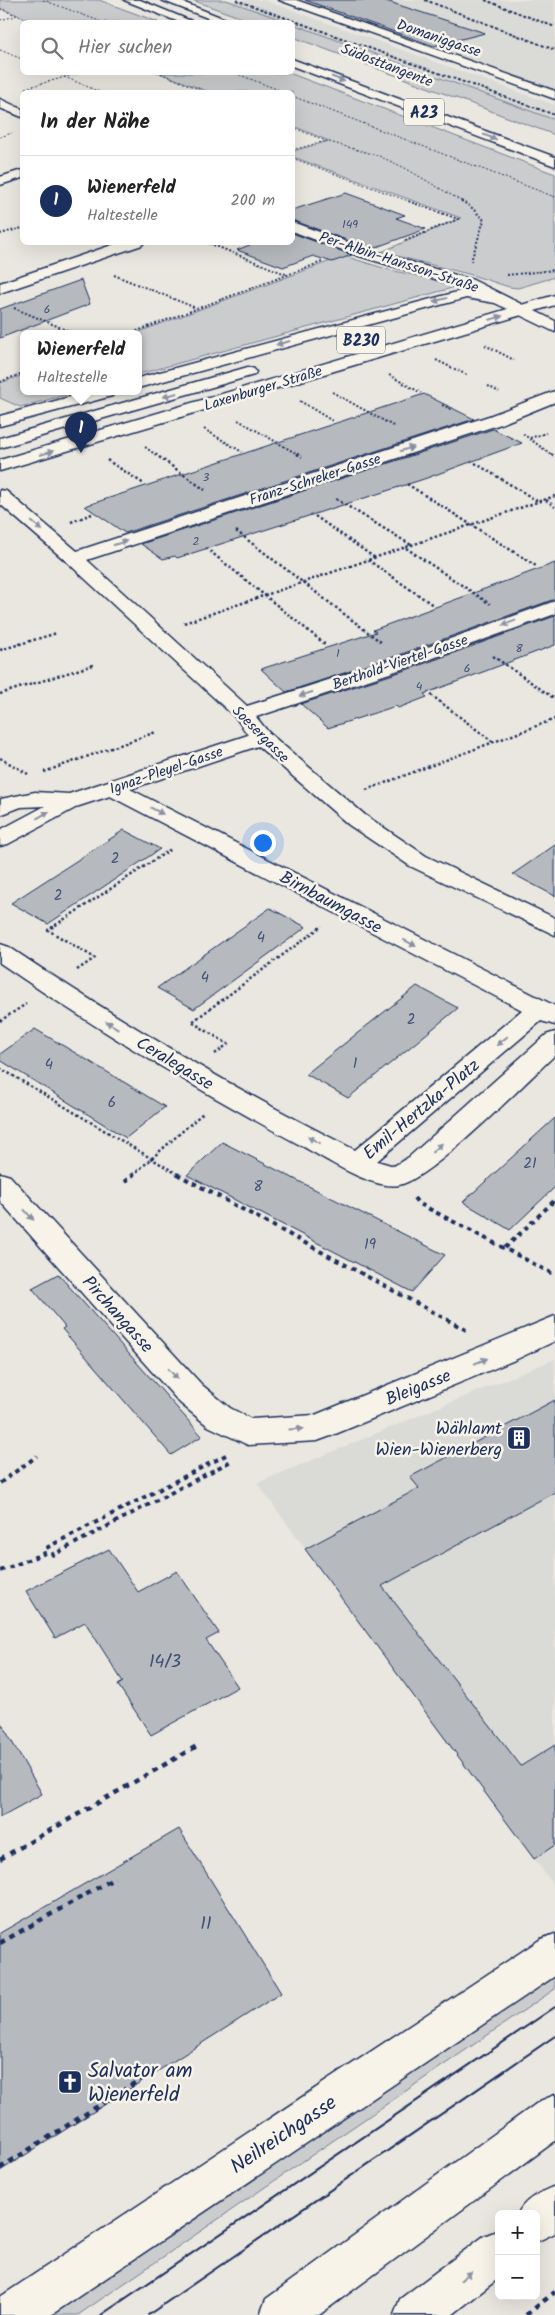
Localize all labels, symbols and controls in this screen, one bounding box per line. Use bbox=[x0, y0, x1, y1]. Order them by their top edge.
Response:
street label: Domaniggasse bbox=[393, 13, 484, 65]
search box bbox=[20, 20, 295, 75]
text: Hier suchen bbox=[78, 33, 172, 63]
icon: search bbox=[38, 34, 66, 62]
street label: Südosttangente bbox=[337, 37, 436, 95]
one-way arrow bbox=[331, 75, 346, 83]
road number: A23 bbox=[404, 98, 444, 125]
text: In der Nähe bbox=[40, 106, 150, 139]
one-way arrow bbox=[483, 133, 498, 141]
text: Wienerfeld bbox=[87, 173, 176, 203]
text: 1 bbox=[54, 188, 58, 213]
text: 200 m bbox=[231, 188, 275, 213]
text: Haltestelle bbox=[87, 203, 158, 228]
house number: 149 bbox=[342, 215, 358, 234]
street label: Per-Albin-Hansson-Straße bbox=[316, 226, 482, 300]
one-way arrow bbox=[432, 296, 448, 304]
house number: 6 bbox=[44, 300, 50, 319]
one-way arrow bbox=[488, 314, 503, 322]
road number: B230 bbox=[337, 326, 385, 354]
popup bbox=[20, 330, 142, 395]
text: Wienerfeld bbox=[37, 335, 125, 365]
one-way arrow bbox=[276, 340, 291, 348]
street label: Laxenburger Straße bbox=[201, 359, 326, 418]
text: Haltestelle bbox=[37, 365, 107, 390]
one-way arrow bbox=[162, 391, 177, 399]
pin: 1 bbox=[65, 412, 97, 453]
one-way arrow bbox=[400, 444, 415, 452]
street label: Franz-Schreker-Gasse bbox=[246, 447, 384, 513]
one-way arrow bbox=[39, 448, 54, 456]
house number: 3 bbox=[203, 468, 210, 487]
one-way arrow bbox=[30, 521, 43, 532]
house number: 2 bbox=[193, 532, 200, 551]
one-way arrow bbox=[113, 539, 128, 547]
one-way arrow bbox=[501, 619, 516, 627]
street label: Berthold-Viertel-Gasse bbox=[329, 628, 472, 697]
house number: 8 bbox=[515, 639, 523, 658]
house number: 1 bbox=[336, 644, 340, 663]
house number: 6 bbox=[464, 659, 470, 678]
house number: 4 bbox=[416, 677, 423, 696]
one-way arrow bbox=[298, 690, 313, 698]
street label: Soesergasse bbox=[226, 700, 295, 769]
street label: Ignaz-Pleyel-Gasse bbox=[106, 740, 227, 802]
one-way arrow bbox=[150, 807, 164, 815]
one-way arrow bbox=[36, 811, 49, 820]
your location bbox=[250, 830, 276, 856]
house number: 2 bbox=[111, 847, 119, 871]
street label: Birnbaumgasse bbox=[274, 864, 387, 943]
house number: 2 bbox=[54, 884, 62, 908]
house number: 4 bbox=[257, 926, 265, 950]
one-way arrow bbox=[402, 939, 417, 947]
house number: 4 bbox=[201, 966, 209, 990]
house number: 2 bbox=[407, 1008, 415, 1032]
one-way arrow bbox=[106, 1020, 119, 1029]
street label: Ceralegasse bbox=[130, 1030, 219, 1099]
one-way arrow bbox=[496, 1035, 509, 1046]
house number: 1 bbox=[353, 1052, 358, 1076]
street label: Emil-Hertzka-Platz bbox=[357, 1052, 487, 1168]
house number: 4 bbox=[45, 1053, 53, 1077]
house number: 6 bbox=[108, 1091, 116, 1115]
one-way arrow bbox=[307, 1136, 321, 1144]
one-way arrow bbox=[430, 1142, 442, 1154]
house number: 21 bbox=[523, 1152, 537, 1176]
house number: 8 bbox=[253, 1175, 263, 1199]
one-way arrow bbox=[23, 1209, 35, 1221]
house number: 19 bbox=[364, 1233, 377, 1257]
street label: Pirchangasse bbox=[74, 1270, 160, 1360]
one-way arrow bbox=[473, 1357, 488, 1365]
street label: Bleigasse bbox=[381, 1362, 456, 1415]
one-way arrow bbox=[167, 1368, 179, 1380]
place label: Wählamt Wien-Wienerberg bbox=[376, 1415, 503, 1465]
one-way arrow bbox=[289, 1425, 305, 1433]
building icon: Wählamt Wien-Wienerberg bbox=[506, 1425, 532, 1451]
house number: 14/3 bbox=[149, 1648, 181, 1677]
house number: 11 bbox=[200, 1910, 212, 1939]
place label: Salvator am Wienerfeld bbox=[88, 2055, 192, 2112]
church icon: Salvator am Wienerfeld bbox=[57, 2069, 83, 2095]
street label: Neilreichgasse bbox=[224, 2087, 344, 2183]
map controls bbox=[495, 2210, 540, 2300]
button: + bbox=[495, 2210, 540, 2255]
button: − bbox=[495, 2255, 540, 2300]
one-way arrow bbox=[459, 2271, 472, 2282]

